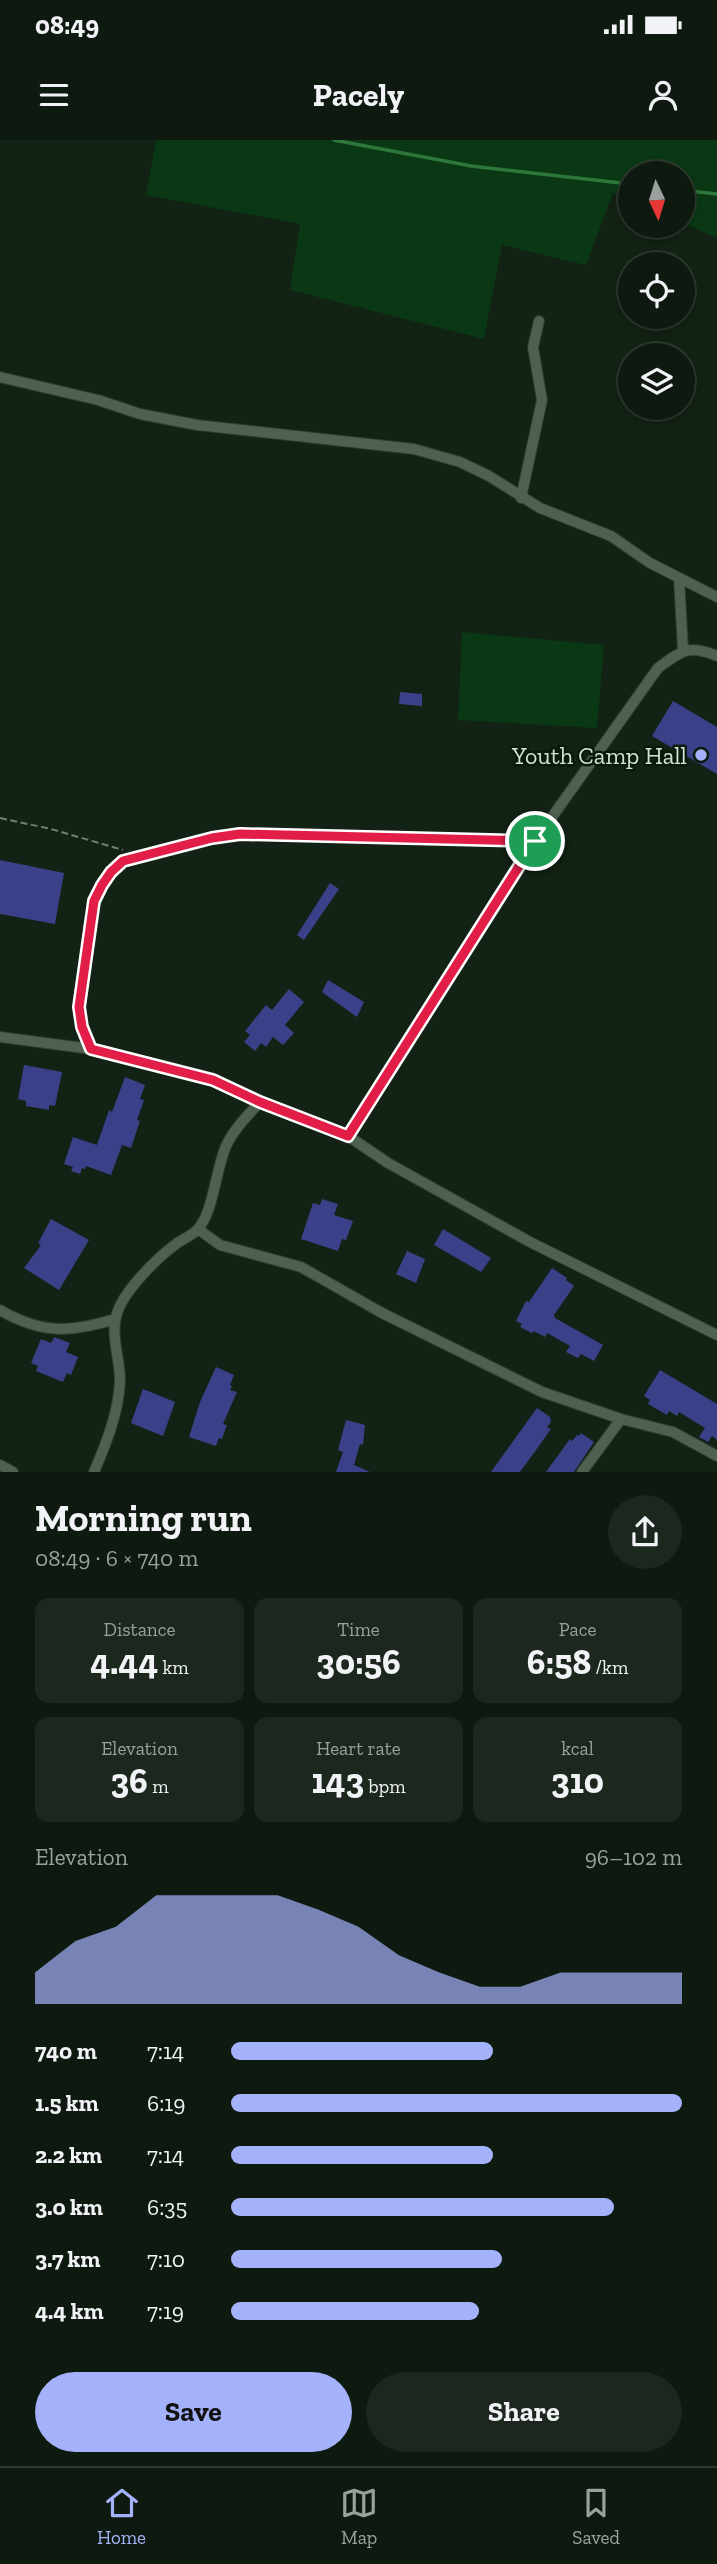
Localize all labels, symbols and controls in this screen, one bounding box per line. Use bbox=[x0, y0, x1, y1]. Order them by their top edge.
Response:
text: 08:49 bbox=[35, 9, 99, 41]
icon: menu bbox=[35, 76, 73, 114]
text: Pacely bbox=[313, 76, 404, 114]
icon: person bbox=[644, 76, 682, 114]
north arrow bbox=[618, 161, 695, 238]
map controls bbox=[618, 161, 695, 420]
button: locate bbox=[618, 252, 695, 329]
button: layers bbox=[618, 343, 695, 420]
place label: Youth Camp Hall bbox=[511, 741, 687, 770]
marker: Youth Camp Hall bbox=[693, 747, 709, 763]
pin bbox=[505, 811, 565, 871]
icon: arrive bbox=[516, 822, 554, 860]
text: Morning run bbox=[35, 1495, 252, 1541]
button: share bbox=[608, 1495, 682, 1569]
text: 08:49 · 6 × 740 m bbox=[35, 1544, 198, 1572]
text: Distance bbox=[104, 1618, 175, 1641]
text: Time bbox=[337, 1618, 380, 1641]
text: Pace bbox=[559, 1618, 596, 1641]
text: 4.44 bbox=[90, 1641, 158, 1683]
text: 30:56 bbox=[316, 1641, 401, 1683]
text: 6:58 bbox=[527, 1641, 591, 1683]
text: km bbox=[158, 1656, 189, 1679]
text: /km bbox=[591, 1656, 628, 1679]
text: Elevation bbox=[101, 1737, 178, 1760]
text: Heart rate bbox=[316, 1737, 401, 1760]
text: kcal bbox=[561, 1737, 594, 1760]
text: 36 bbox=[110, 1760, 148, 1802]
text: 143 bbox=[311, 1760, 364, 1802]
text: 310 bbox=[551, 1760, 604, 1802]
text: m bbox=[148, 1775, 169, 1798]
text: bpm bbox=[364, 1775, 406, 1798]
text: Elevation bbox=[35, 1843, 128, 1871]
text: 96–102 m bbox=[585, 1843, 682, 1871]
text: 740 m bbox=[35, 2037, 97, 2065]
text: 7:14 bbox=[147, 2037, 184, 2065]
text: 1.5 km bbox=[35, 2089, 99, 2117]
text: 6:19 bbox=[147, 2089, 185, 2117]
text: 2.2 km bbox=[35, 2141, 102, 2169]
text: 7:14 bbox=[147, 2141, 184, 2169]
text: 3.0 km bbox=[35, 2193, 103, 2221]
text: 6:35 bbox=[147, 2193, 187, 2221]
text: 3.7 km bbox=[35, 2245, 100, 2273]
text: 7:10 bbox=[147, 2245, 185, 2273]
text: 4.4 km bbox=[35, 2297, 104, 2325]
text: 7:19 bbox=[147, 2297, 184, 2325]
button: Save bbox=[35, 2372, 352, 2452]
button: Share bbox=[366, 2372, 682, 2452]
tab: Home bbox=[97, 2484, 146, 2549]
tab: Map bbox=[340, 2484, 378, 2549]
tab: Saved bbox=[572, 2484, 620, 2549]

